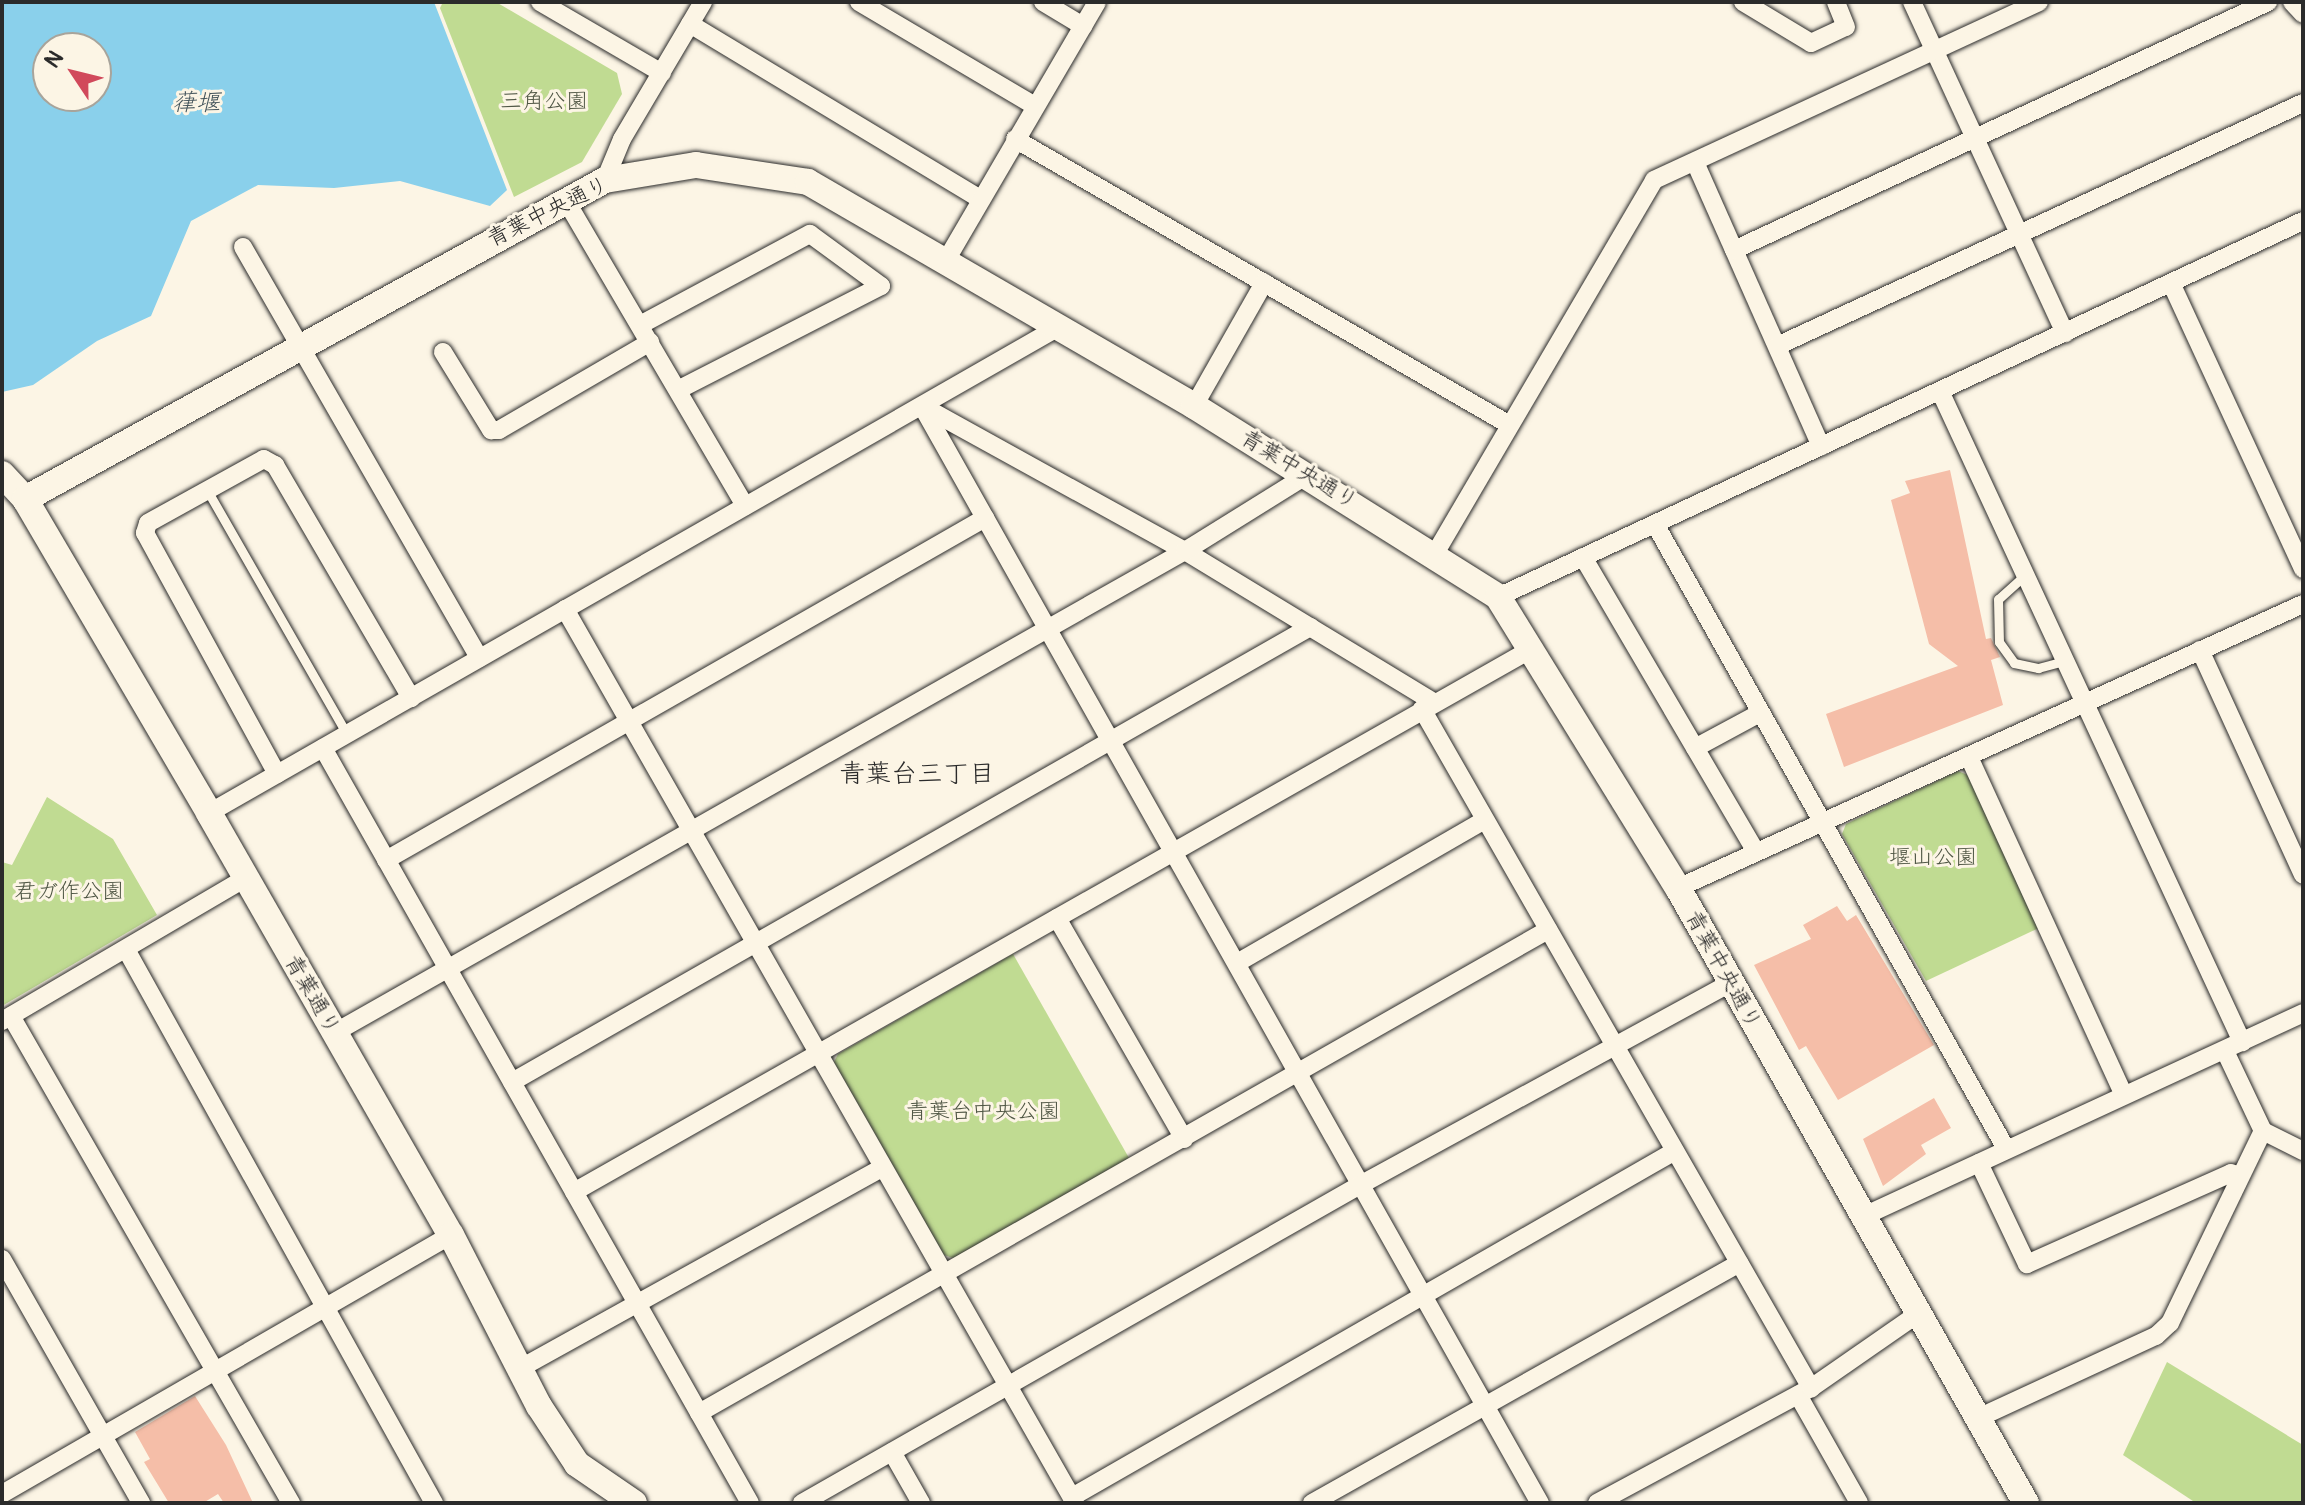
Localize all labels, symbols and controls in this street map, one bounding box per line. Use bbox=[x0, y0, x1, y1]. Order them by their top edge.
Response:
north arrow bbox=[32, 32, 112, 112]
text: N bbox=[38, 45, 70, 74]
water label: 葎堰 bbox=[172, 89, 220, 117]
park label: 三角公園 bbox=[500, 89, 588, 115]
street label: 青葉中央通り bbox=[483, 171, 613, 253]
street label: 青葉中央通り bbox=[1236, 425, 1362, 515]
district label: 青葉台三丁目 bbox=[839, 759, 995, 791]
park label: 堰山公園 bbox=[1889, 845, 1977, 871]
park label: 君ガ作公園 bbox=[14, 879, 124, 905]
street label: 青葉中央通り bbox=[1679, 906, 1767, 1034]
street label: 青葉通り bbox=[279, 950, 345, 1040]
park label: 青葉台中央公園 bbox=[906, 1099, 1060, 1125]

